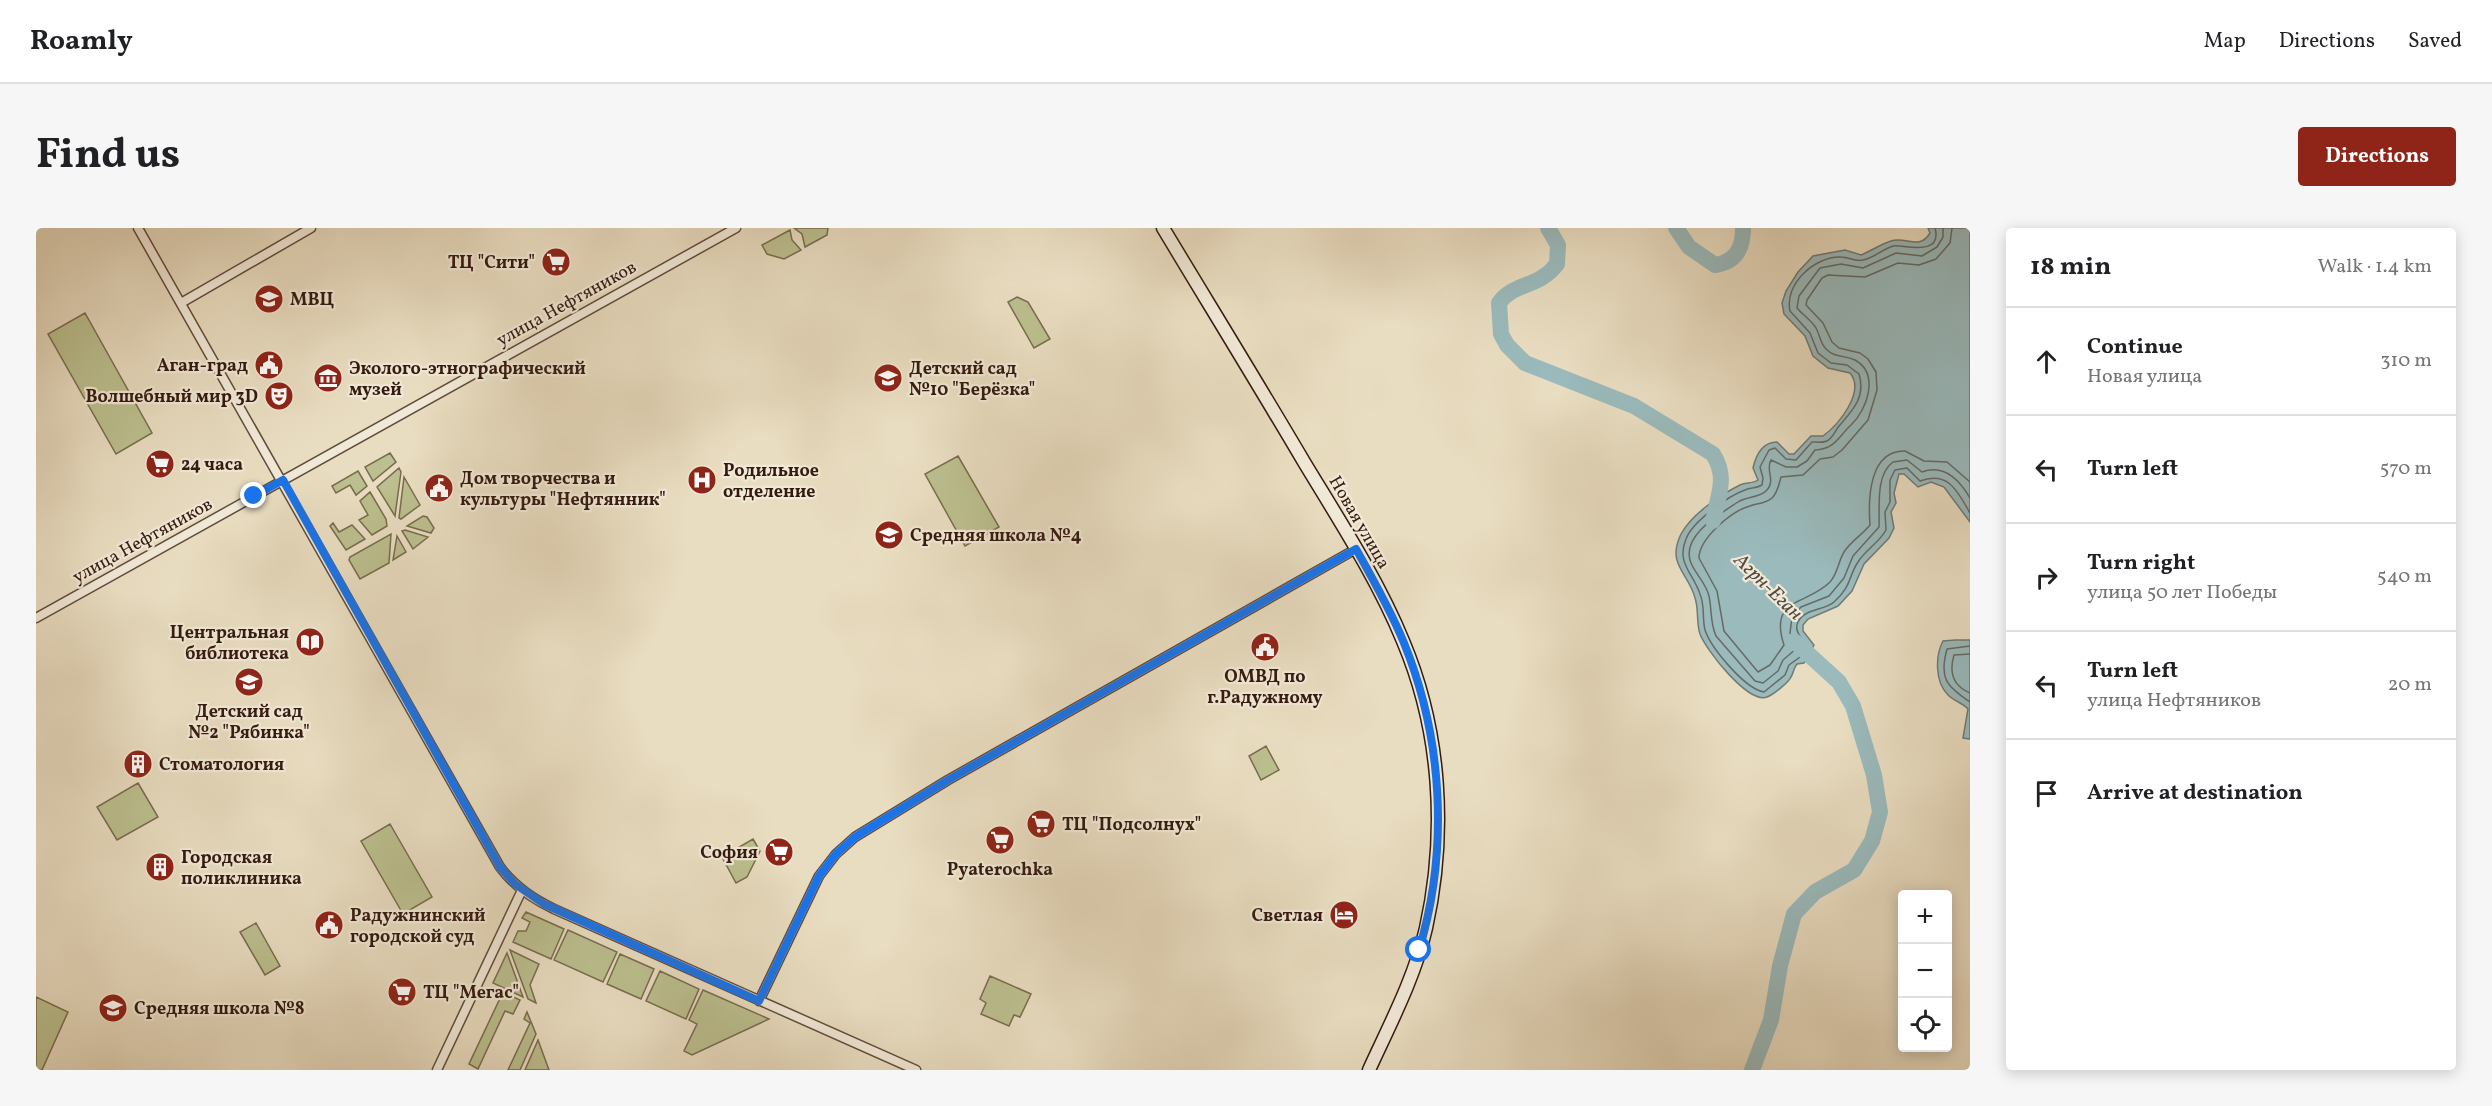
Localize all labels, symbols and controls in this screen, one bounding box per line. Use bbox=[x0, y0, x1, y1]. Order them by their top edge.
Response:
text: Roamly bbox=[30, 22, 133, 61]
text: Map bbox=[2204, 27, 2246, 56]
text: Directions bbox=[2279, 27, 2375, 56]
text: Saved bbox=[2408, 27, 2462, 56]
text: Find us bbox=[36, 127, 180, 186]
button: Directions bbox=[2298, 127, 2456, 186]
supermarket icon: ТЦ "Сити" bbox=[540, 246, 572, 278]
text: 18 min bbox=[2030, 249, 2111, 285]
place label: ТЦ "Сити" bbox=[448, 251, 535, 276]
text: Walk · 1.4 km bbox=[2318, 253, 2432, 281]
street label: улица Нефтяников bbox=[492, 255, 641, 353]
school or university icon: МВЦ bbox=[253, 283, 285, 315]
place label: МВЦ bbox=[290, 288, 334, 313]
text: Continue bbox=[2087, 332, 2183, 363]
icon: ahead bbox=[2030, 345, 2063, 378]
text: 310 m bbox=[2380, 347, 2432, 375]
public building icon: Аган-град bbox=[253, 349, 285, 381]
place label: Аган-град bbox=[157, 354, 248, 379]
place label: Эколого-этнографический музей bbox=[349, 357, 586, 403]
place label: Детский сад №10 "Берёзка" bbox=[909, 357, 1035, 403]
museum icon: Эколого-этнографический музей bbox=[312, 362, 344, 394]
school or university icon: Детский сад №10 "Берёзка" bbox=[872, 362, 904, 394]
text: Новая улица bbox=[2087, 363, 2202, 391]
theatre icon: Волшебный мир 3D bbox=[263, 380, 295, 412]
place label: Волшебный мир 3D bbox=[86, 385, 258, 410]
supermarket icon: 24 часа bbox=[144, 448, 176, 480]
place label: 24 часа bbox=[181, 453, 243, 478]
icon: left bbox=[2030, 453, 2063, 486]
text: Turn left bbox=[2087, 454, 2178, 485]
text: 570 m bbox=[2380, 455, 2432, 483]
place label: Родильное отделение bbox=[723, 459, 819, 505]
hospital icon: Родильное отделение bbox=[686, 464, 718, 496]
place label: Дом творчества и культуры "Нефтянник" bbox=[460, 467, 666, 513]
public building icon: Дом творчества и культуры "Нефтянник" bbox=[423, 472, 455, 504]
street label: Новая улица bbox=[1322, 472, 1395, 574]
route end bbox=[240, 482, 266, 508]
street label: улица Нефтяников bbox=[68, 492, 217, 590]
school or university icon: Средняя школа №4 bbox=[873, 519, 905, 551]
place label: Средняя школа №4 bbox=[910, 524, 1082, 549]
water label: Агрн-Еган bbox=[1726, 547, 1808, 628]
text: Turn right bbox=[2087, 548, 2195, 579]
icon: right bbox=[2030, 561, 2063, 594]
text: 540 m bbox=[2377, 563, 2432, 591]
text: улица 50 лет Победы bbox=[2087, 579, 2277, 607]
place label: Центральная библиотека bbox=[170, 621, 289, 667]
library icon: Центральная библиотека bbox=[294, 626, 326, 658]
public building icon: ОМВД по г.Радужному bbox=[1249, 631, 1281, 663]
text: Turn left bbox=[2087, 656, 2178, 687]
place label: ОМВД по г.Радужному bbox=[1207, 665, 1323, 711]
school or university icon: Детский сад №2 "Рябинка" bbox=[233, 666, 265, 698]
icon: left bbox=[2030, 669, 2063, 702]
text: 20 m bbox=[2388, 671, 2432, 699]
text: улица Нефтяников bbox=[2087, 687, 2261, 715]
place label: Детский сад №2 "Рябинка" bbox=[188, 700, 310, 746]
building icon: Стоматология bbox=[122, 748, 154, 780]
place label: Стоматология bbox=[159, 753, 284, 778]
icon: arrive bbox=[2030, 777, 2063, 810]
text: Arrive at destination bbox=[2087, 778, 2303, 809]
supermarket icon: ТЦ "Подсолнух" bbox=[1025, 808, 1057, 840]
place label: ТЦ "Подсолнух" bbox=[1062, 813, 1201, 838]
supermarket icon: Pyaterochka bbox=[984, 824, 1016, 856]
supermarket icon: София bbox=[763, 836, 795, 868]
place label: София bbox=[700, 841, 758, 866]
place label: Городская поликлиника bbox=[181, 846, 302, 892]
building icon: Городская поликлиника bbox=[144, 851, 176, 883]
place label: Pyaterochka bbox=[947, 858, 1053, 883]
map controls bbox=[1898, 890, 1952, 1052]
button: + bbox=[1898, 890, 1952, 944]
hotel icon: Светлая bbox=[1328, 899, 1360, 931]
place label: Радужнинский городской суд bbox=[350, 904, 486, 950]
place label: Светлая bbox=[1252, 904, 1323, 929]
public building icon: Радужнинский городской суд bbox=[313, 909, 345, 941]
route start bbox=[1405, 936, 1431, 962]
button: − bbox=[1898, 944, 1952, 998]
supermarket icon: ТЦ "Мегас" bbox=[386, 976, 418, 1008]
place label: ТЦ "Мегас" bbox=[423, 981, 519, 1006]
school or university icon: Средняя школа №8 bbox=[97, 992, 129, 1024]
place label: Средняя школа №8 bbox=[134, 997, 305, 1022]
button: locate bbox=[1898, 998, 1952, 1052]

